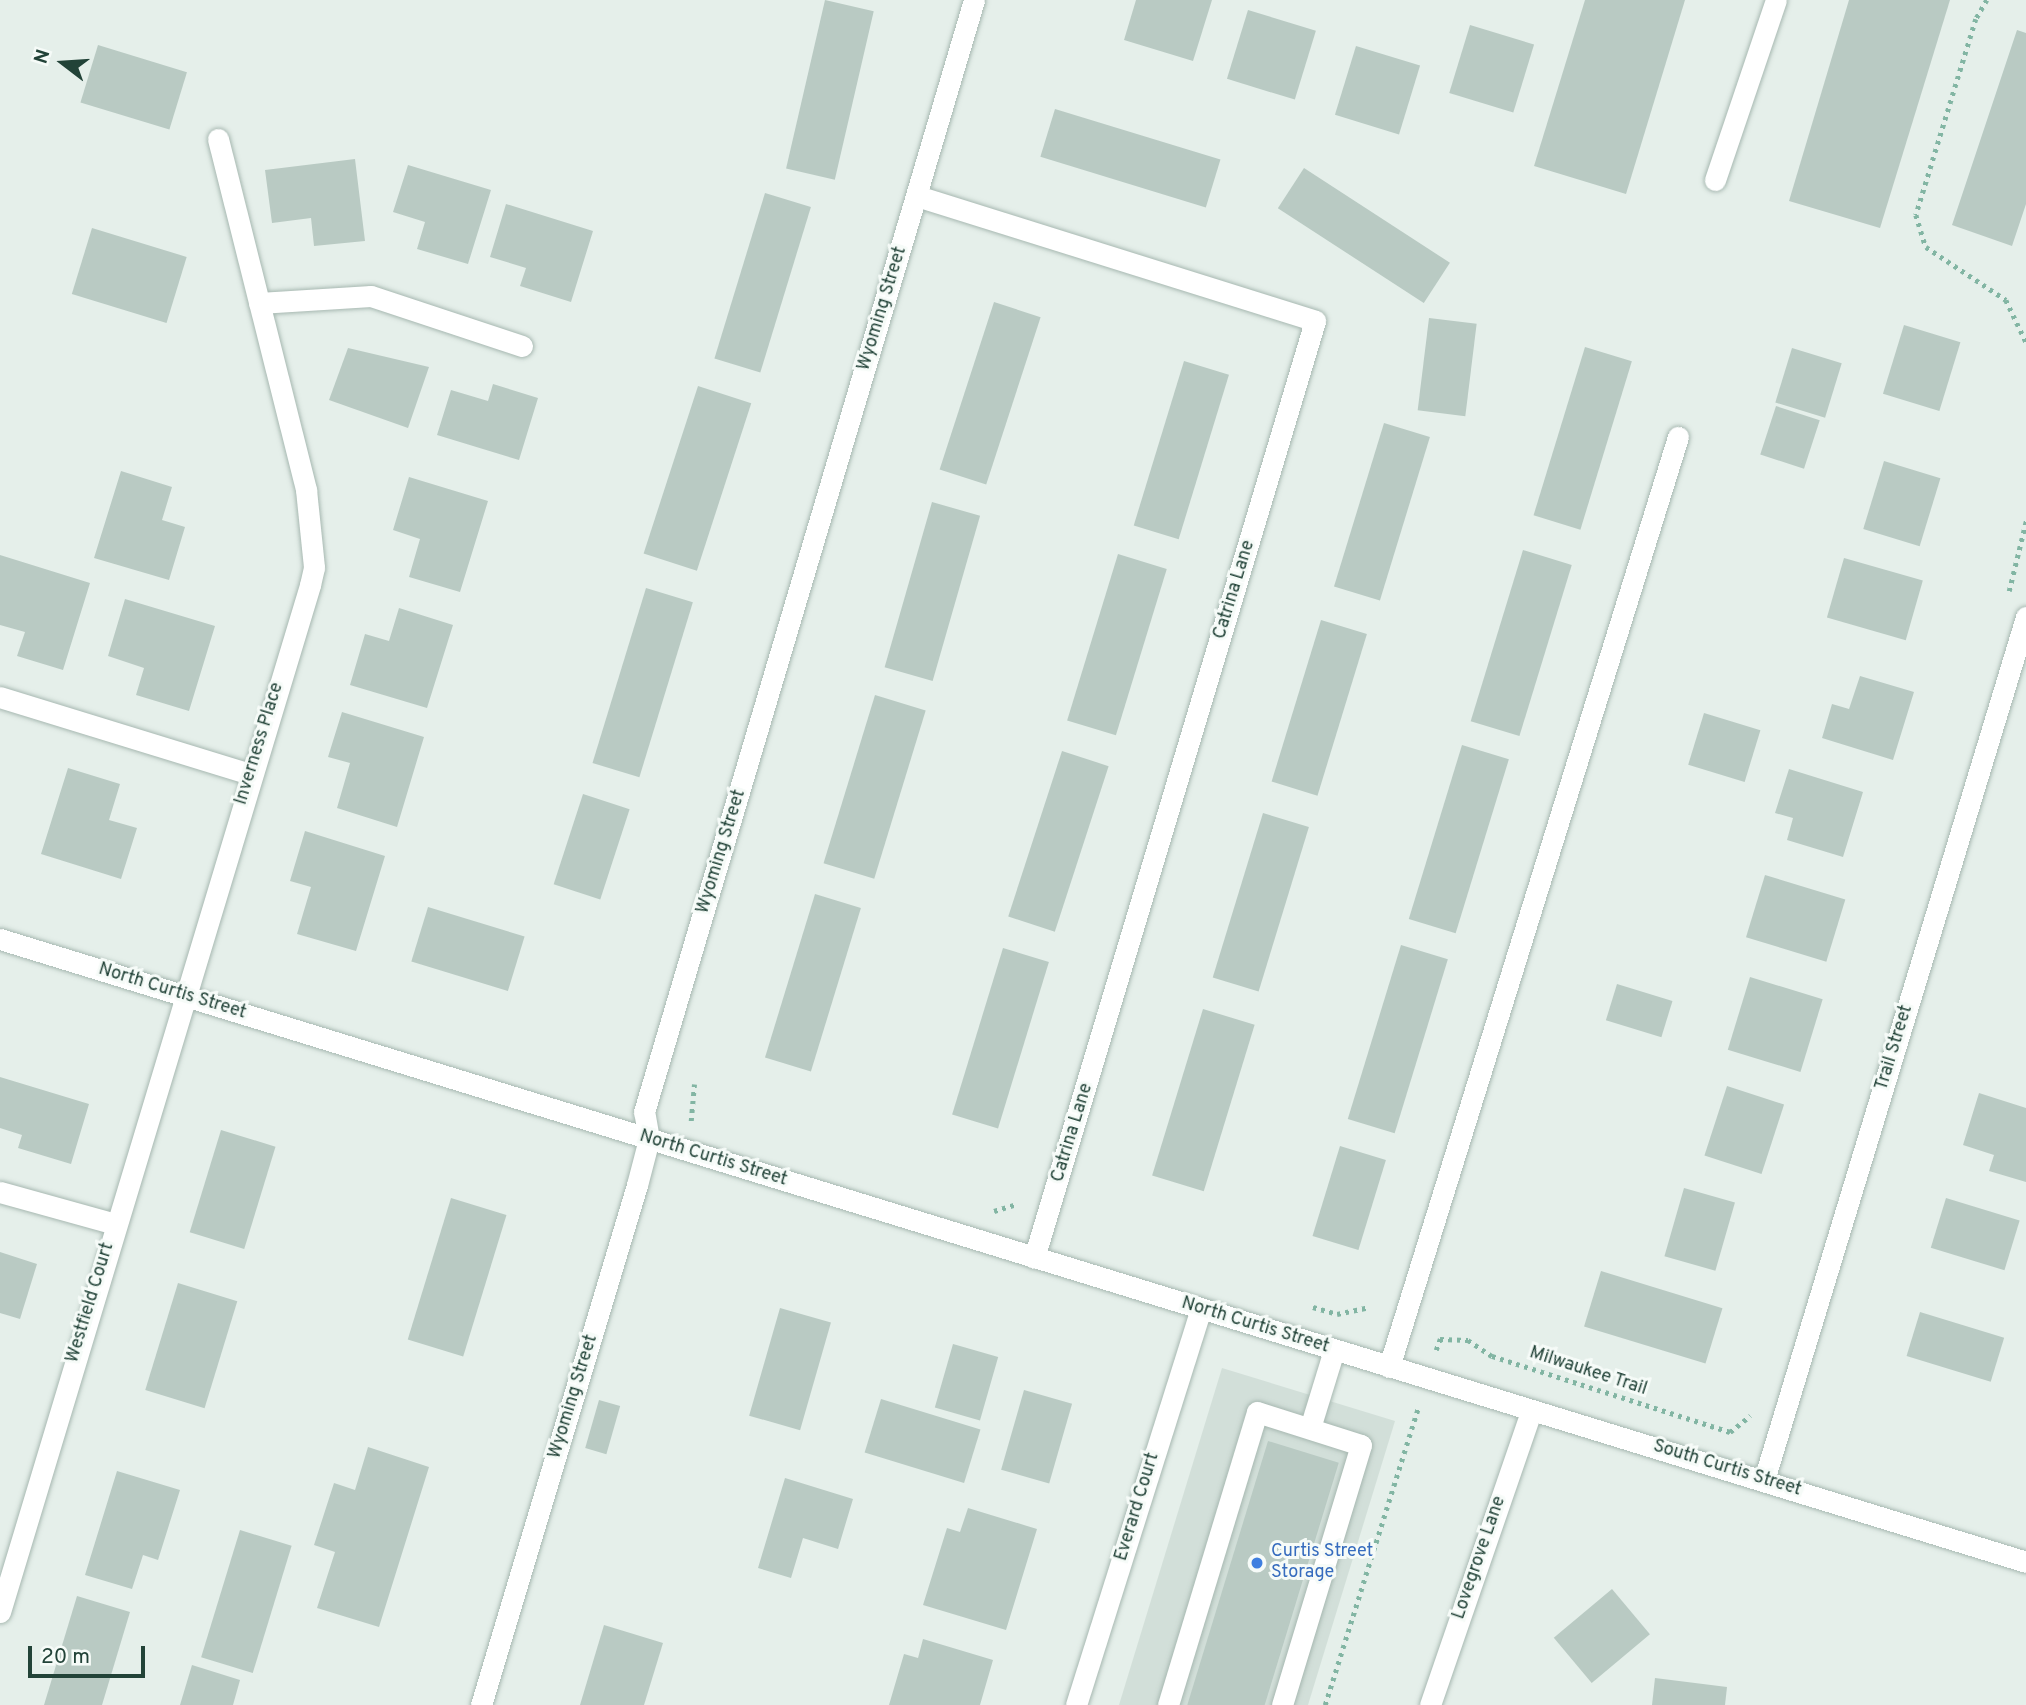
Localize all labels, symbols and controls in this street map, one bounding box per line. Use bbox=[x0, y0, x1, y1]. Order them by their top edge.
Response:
north arrow bbox=[28, 28, 98, 98]
text: N bbox=[29, 47, 56, 67]
street label: Wyoming Street bbox=[854, 244, 912, 374]
street label: Catrina Lane bbox=[1210, 538, 1260, 642]
street label: Inverness Place bbox=[231, 680, 289, 808]
street label: Wyoming Street bbox=[693, 787, 751, 917]
street label: North Curtis Street bbox=[96, 959, 248, 1025]
street label: Trail Street bbox=[1872, 1003, 1918, 1093]
street label: Catrina Lane bbox=[1048, 1081, 1098, 1185]
street label: North Curtis Street bbox=[637, 1126, 789, 1192]
street label: Westfield Court bbox=[62, 1240, 120, 1366]
street label: North Curtis Street bbox=[1179, 1293, 1331, 1359]
street label: Wyoming Street bbox=[545, 1332, 603, 1462]
street label: Milwaukee Trail bbox=[1526, 1343, 1650, 1401]
street label: South Curtis Street bbox=[1650, 1436, 1804, 1502]
street label: Everard Court bbox=[1111, 1450, 1165, 1564]
street label: Lovegrove Lane bbox=[1449, 1494, 1511, 1622]
place label: Curtis Street Storage bbox=[1271, 1542, 1373, 1584]
marker: Curtis Street Storage bbox=[1249, 1555, 1265, 1571]
scale bar bbox=[32, 1632, 149, 1676]
text: 20 m bbox=[41, 1644, 90, 1671]

